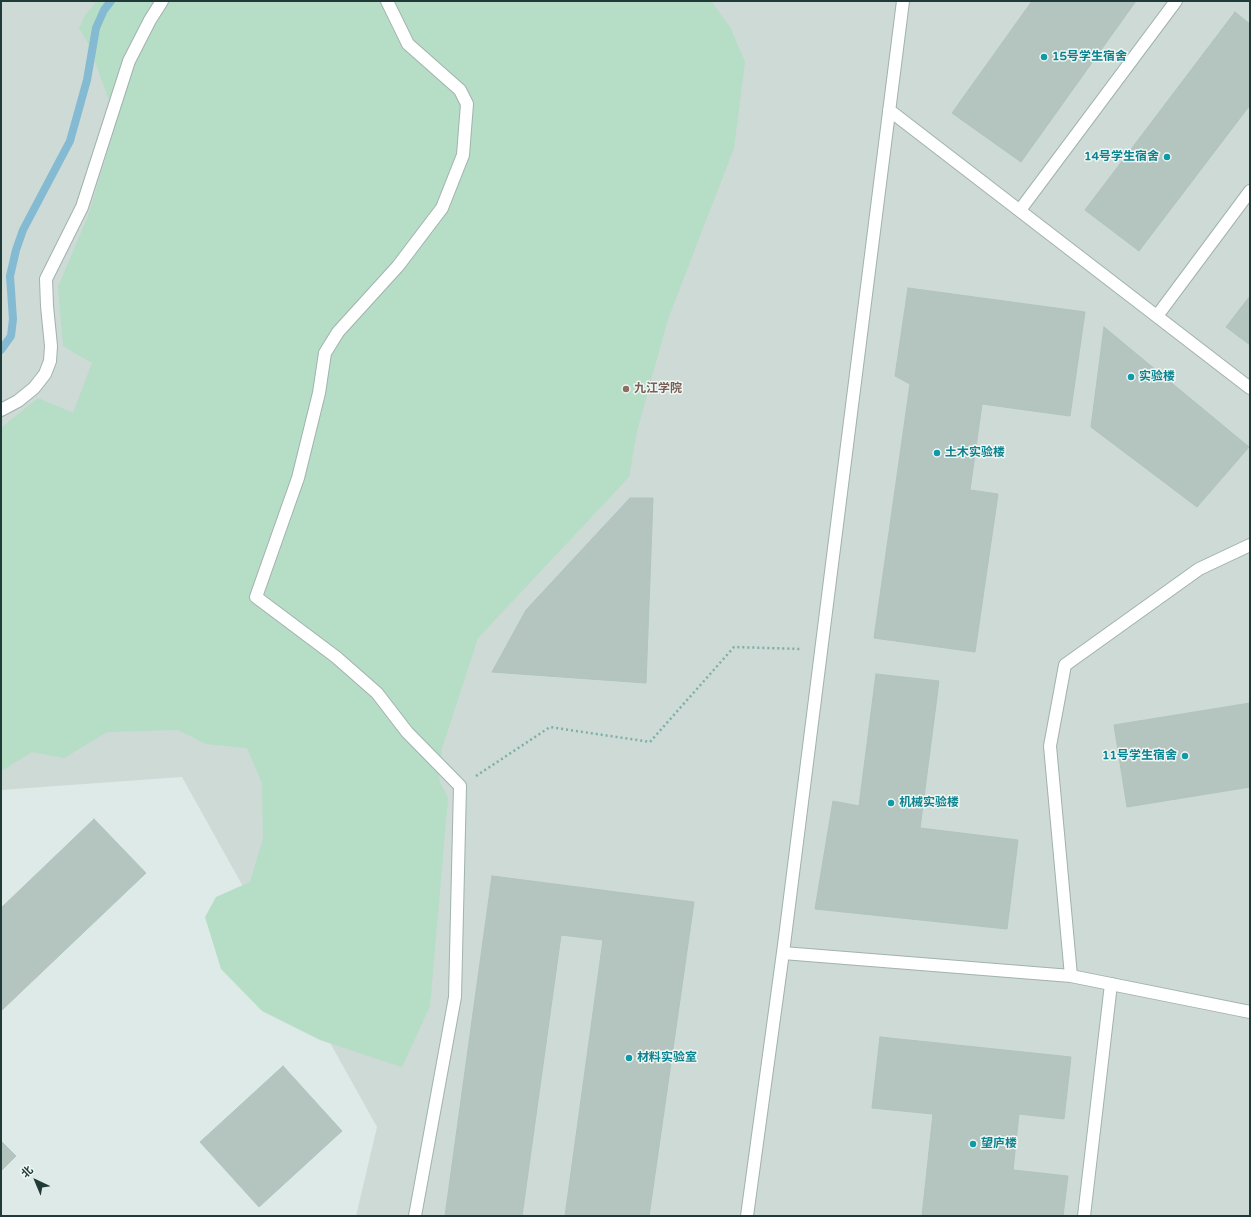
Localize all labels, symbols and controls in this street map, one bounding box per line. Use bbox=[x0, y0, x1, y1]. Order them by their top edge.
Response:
place label: 15号学生宿舍 bbox=[1052, 50, 1127, 64]
marker: 15号学生宿舍 bbox=[1039, 52, 1049, 62]
place label: 14号学生宿舍 bbox=[1084, 150, 1159, 164]
marker: 14号学生宿舍 bbox=[1162, 152, 1172, 162]
place label: 实验楼 bbox=[1139, 370, 1175, 384]
marker: 实验楼 bbox=[1126, 372, 1136, 382]
place label: 九江学院 bbox=[634, 382, 682, 396]
marker: 九江学院 bbox=[621, 384, 631, 394]
place label: 土木实验楼 bbox=[945, 446, 1005, 460]
marker: 土木实验楼 bbox=[932, 448, 942, 458]
place label: 11号学生宿舍 bbox=[1102, 749, 1177, 763]
marker: 11号学生宿舍 bbox=[1180, 751, 1190, 761]
place label: 机械实验楼 bbox=[899, 796, 959, 810]
marker: 机械实验楼 bbox=[886, 798, 896, 808]
place label: 材料实验室 bbox=[637, 1051, 697, 1065]
marker: 材料实验室 bbox=[624, 1053, 634, 1063]
place label: 望庐楼 bbox=[981, 1137, 1017, 1151]
marker: 望庐楼 bbox=[968, 1139, 978, 1149]
north arrow bbox=[16, 1161, 56, 1201]
text: 北 bbox=[19, 1164, 36, 1181]

